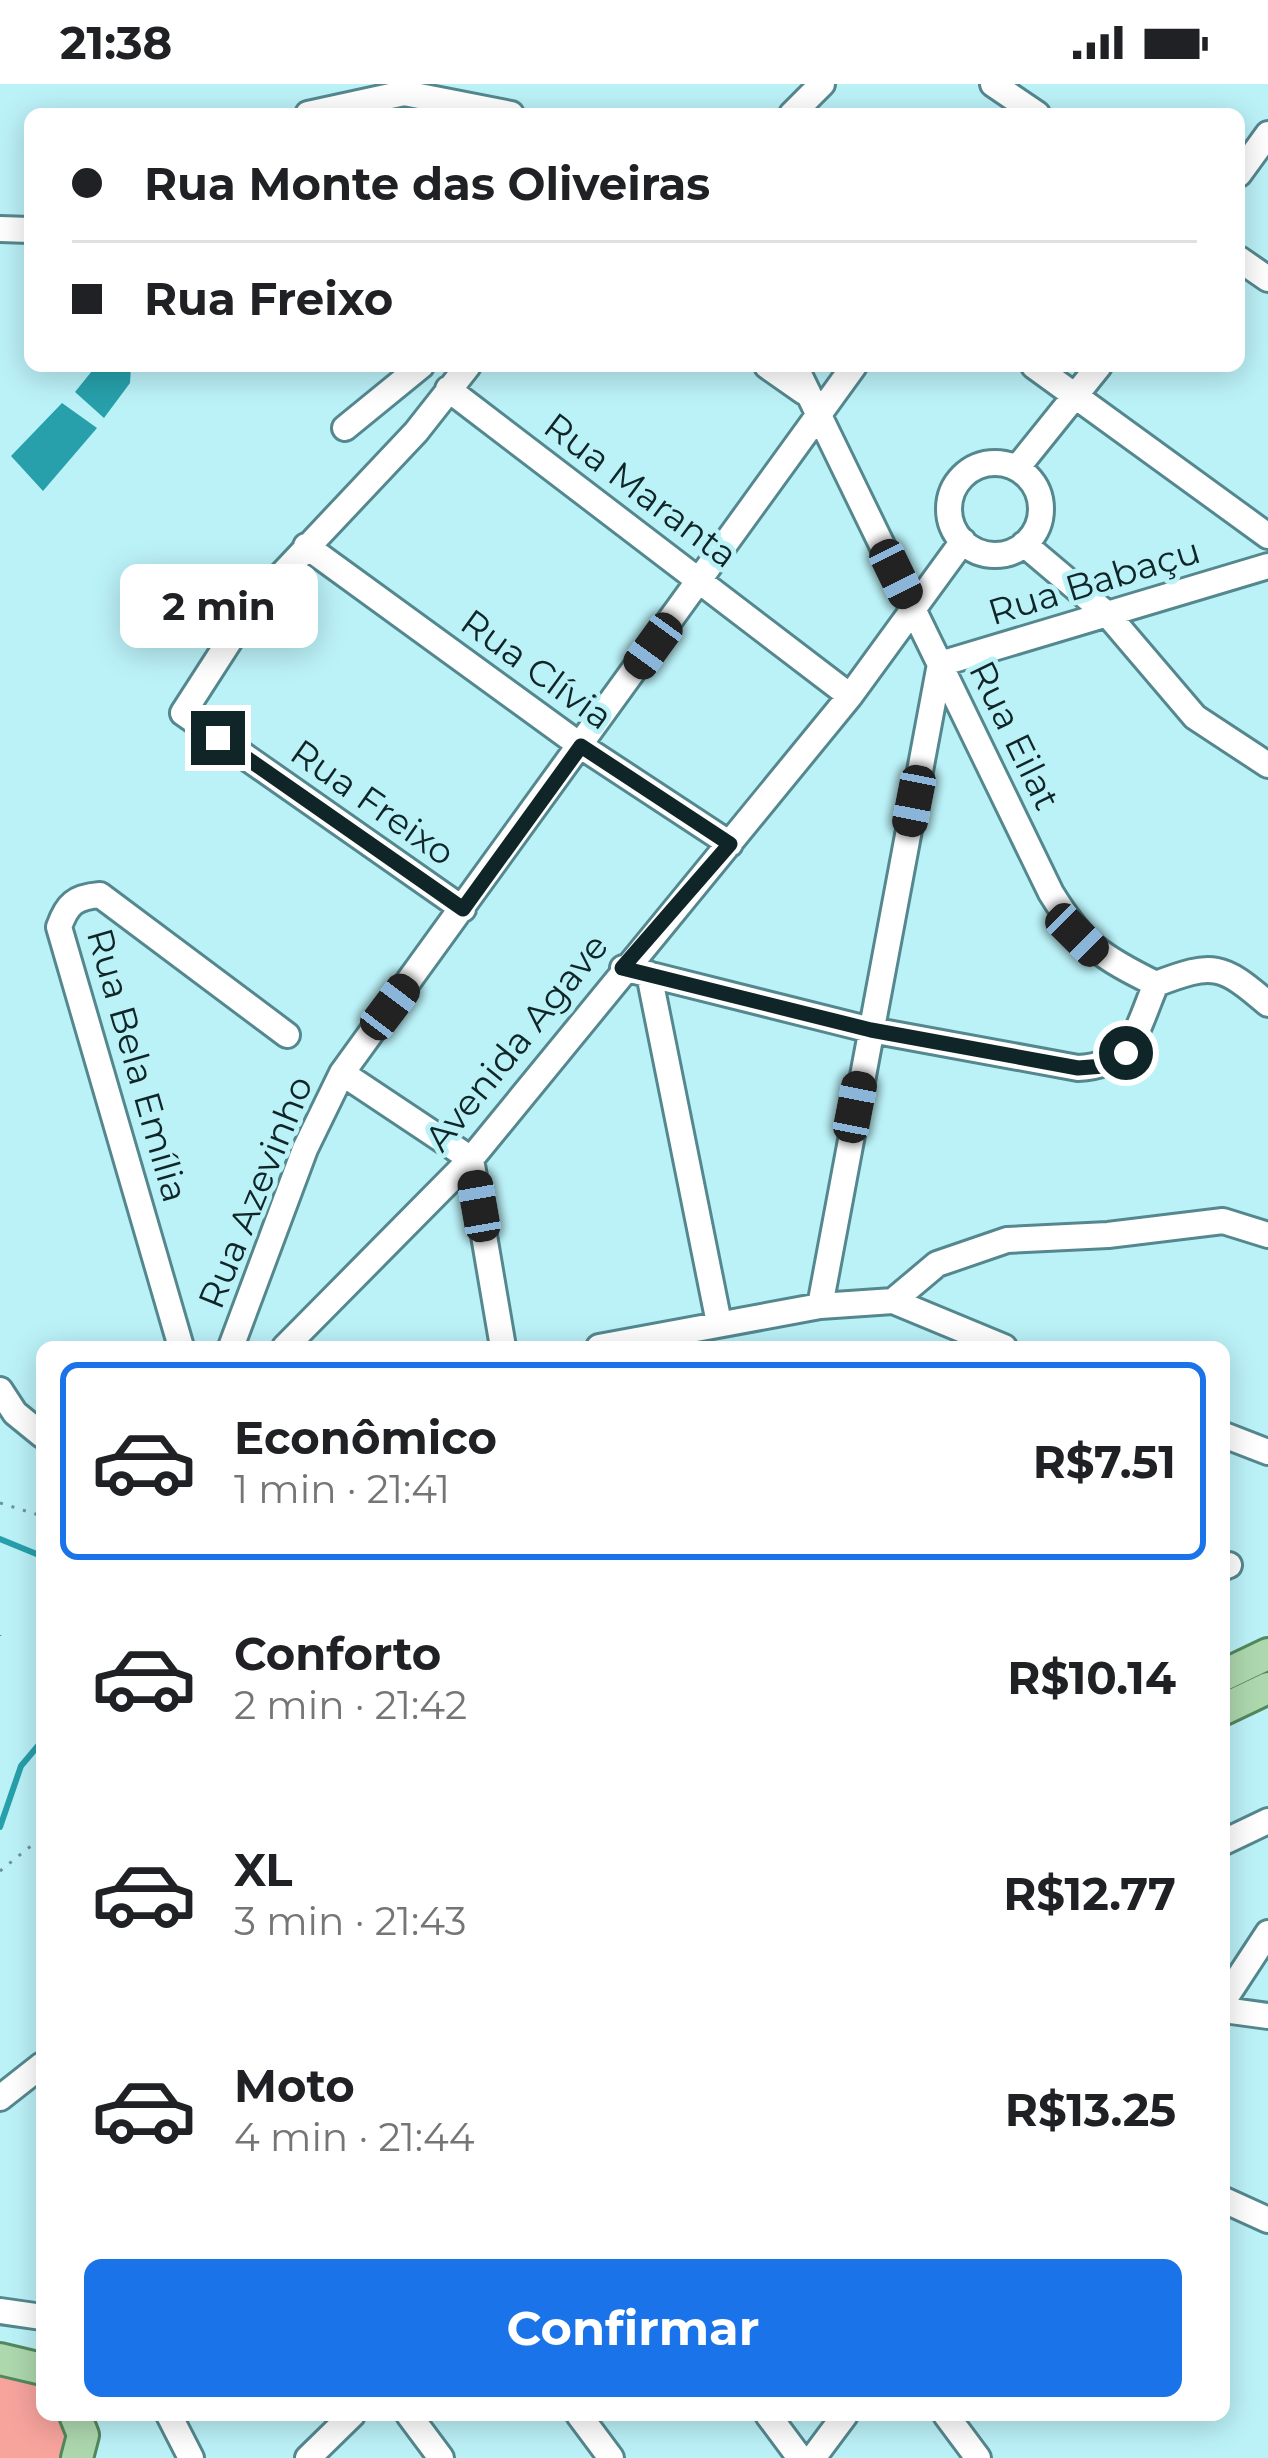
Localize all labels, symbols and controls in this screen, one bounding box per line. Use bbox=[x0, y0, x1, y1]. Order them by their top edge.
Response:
text: 21:38 bbox=[60, 15, 172, 70]
text: Rua Monte das Oliveiras bbox=[144, 156, 710, 211]
text: Rua Freixo bbox=[144, 271, 393, 326]
street label: Rua Maranta bbox=[536, 403, 746, 577]
street label: Rua Babaçu bbox=[983, 528, 1205, 634]
car bbox=[864, 534, 928, 614]
callout: 2 min bbox=[119, 564, 317, 648]
text: 2 min bbox=[162, 582, 276, 630]
street label: Rua Clívia bbox=[453, 599, 621, 739]
car bbox=[617, 606, 689, 686]
street label: Rua Eilat bbox=[960, 653, 1070, 817]
route end bbox=[191, 711, 245, 765]
street label: Rua Freixo bbox=[283, 730, 463, 874]
car bbox=[889, 762, 939, 840]
car bbox=[1039, 897, 1115, 973]
street label: Rua Bela Emília bbox=[78, 923, 198, 1207]
street label: Avenida Agave bbox=[415, 925, 617, 1159]
car bbox=[354, 967, 426, 1047]
route start bbox=[1099, 1026, 1153, 1080]
car bbox=[830, 1068, 880, 1146]
street label: Rua Azevinho bbox=[188, 1069, 322, 1315]
car bbox=[455, 1167, 503, 1245]
icon: car bbox=[90, 1407, 198, 1515]
text: Econômico bbox=[234, 1410, 497, 1465]
text: R$7.51 bbox=[1033, 1434, 1176, 1489]
text: 1 min · 21:41 bbox=[234, 1465, 450, 1513]
icon: car bbox=[90, 1623, 198, 1731]
text: Conforto bbox=[234, 1626, 441, 1681]
text: R$10.14 bbox=[1007, 1650, 1176, 1705]
text: 2 min · 21:42 bbox=[234, 1681, 467, 1729]
icon: car bbox=[90, 1839, 198, 1947]
text: XL bbox=[234, 1842, 292, 1897]
text: R$12.77 bbox=[1003, 1866, 1176, 1921]
text: 3 min · 21:43 bbox=[234, 1897, 466, 1945]
icon: car bbox=[90, 2055, 198, 2163]
text: Moto bbox=[234, 2058, 355, 2113]
text: R$13.25 bbox=[1005, 2082, 1176, 2137]
text: 4 min · 21:44 bbox=[234, 2113, 475, 2161]
button: Confirmar bbox=[84, 2259, 1182, 2397]

